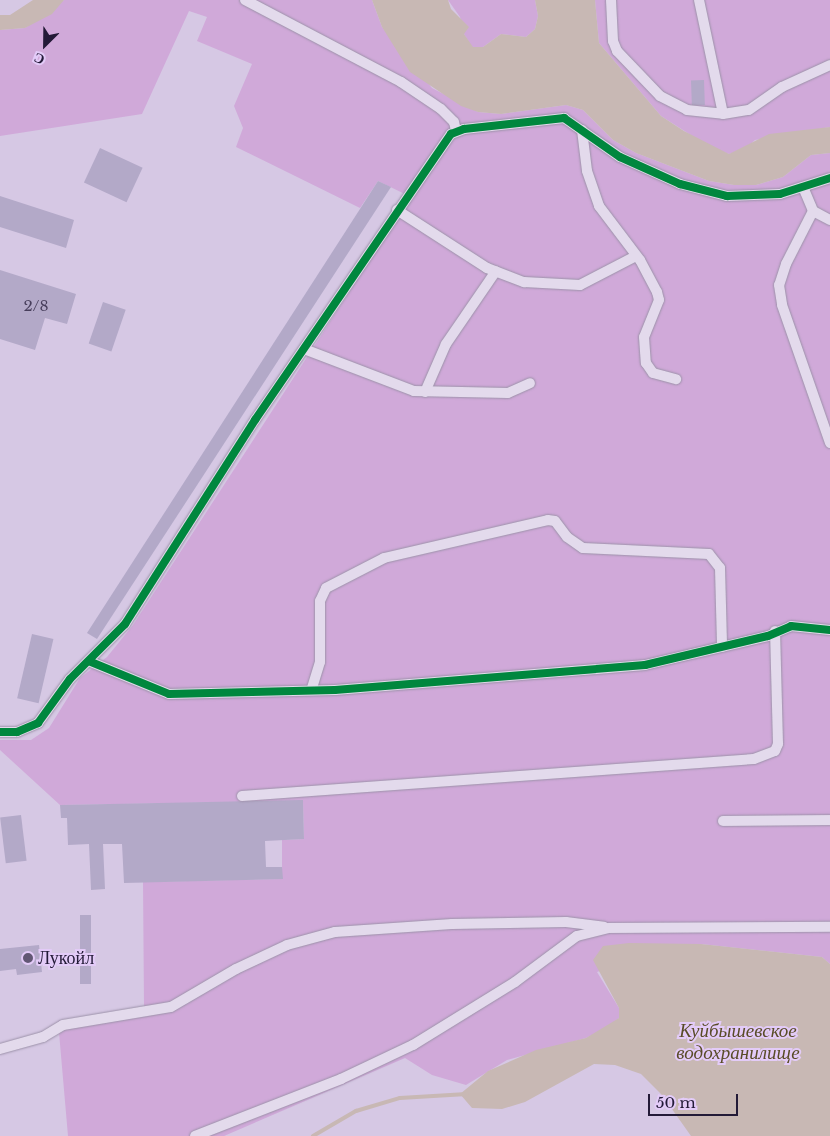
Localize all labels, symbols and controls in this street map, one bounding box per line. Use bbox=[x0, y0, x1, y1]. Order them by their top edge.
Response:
north arrow bbox=[20, 20, 70, 70]
text: С bbox=[31, 49, 47, 69]
house number: 2/8 bbox=[23, 297, 49, 315]
place label: Лукойл bbox=[38, 947, 94, 969]
marker: Лукойл bbox=[22, 952, 34, 964]
water label: Куйбышевское водохранилище bbox=[676, 1020, 800, 1064]
scale bar bbox=[650, 1084, 740, 1116]
text: 50 m bbox=[656, 1093, 696, 1112]

